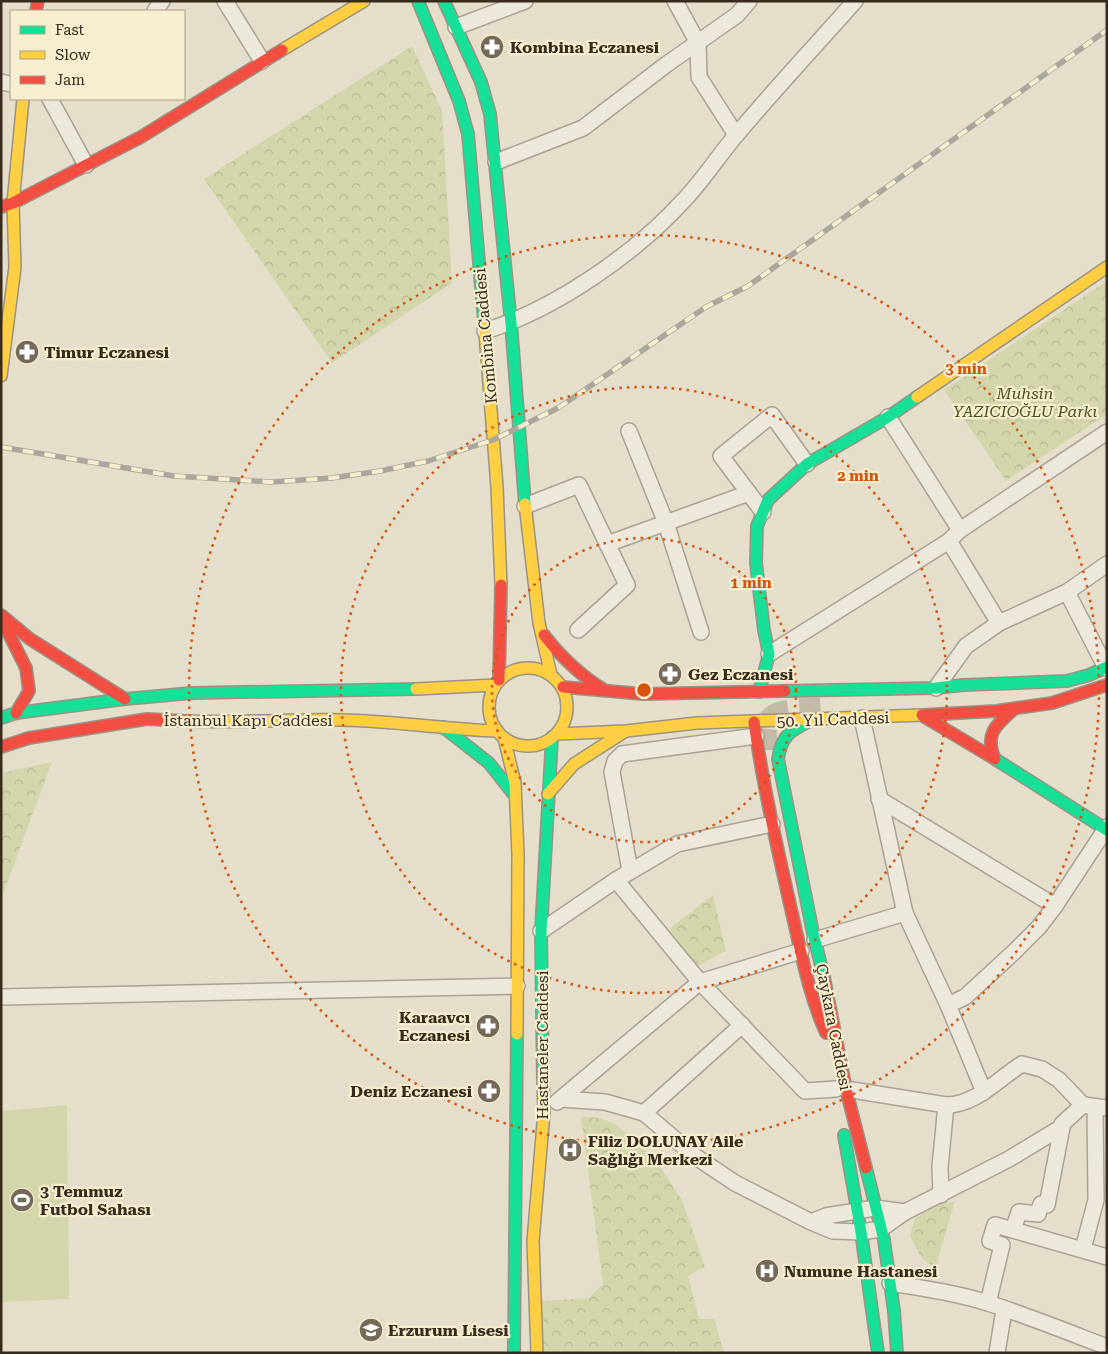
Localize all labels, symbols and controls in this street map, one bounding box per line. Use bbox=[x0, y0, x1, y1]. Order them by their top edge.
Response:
legend bbox=[10, 10, 185, 100]
text: Fast bbox=[55, 21, 85, 39]
pharmacy icon: Kombina Eczanesi bbox=[479, 34, 505, 60]
place label: Kombina Eczanesi bbox=[510, 38, 660, 57]
text: Slow bbox=[55, 46, 91, 64]
text: Jam bbox=[55, 71, 85, 89]
street label: Kombina Caddesi bbox=[470, 267, 501, 405]
pharmacy icon: Timur Eczanesi bbox=[14, 339, 40, 365]
place label: Timur Eczanesi bbox=[44, 343, 170, 362]
text: 3 min bbox=[945, 360, 987, 378]
park label: Muhsin YAZICIOĞLU Parkı bbox=[953, 384, 1097, 421]
text: 2 min bbox=[837, 467, 879, 485]
text: 1 min bbox=[730, 574, 772, 592]
pharmacy icon: Gez Eczanesi bbox=[657, 661, 683, 687]
place label: Gez Eczanesi bbox=[688, 665, 794, 684]
centre of rings bbox=[635, 681, 653, 699]
street label: 50. Yıl Caddesi bbox=[776, 708, 890, 731]
street label: İstanbul Kapı Caddesi bbox=[163, 711, 333, 730]
street label: Çaykara Caddesi bbox=[812, 962, 855, 1092]
street label: Hastaneler Caddesi bbox=[533, 970, 552, 1120]
place label: Karaavcı Eczanesi bbox=[399, 1008, 471, 1045]
pharmacy icon: Karaavcı Eczanesi bbox=[475, 1013, 501, 1039]
pharmacy icon: Deniz Eczanesi bbox=[476, 1078, 502, 1104]
place label: Deniz Eczanesi bbox=[350, 1082, 473, 1101]
place label: Filiz DOLUNAY Aile Sağlığı Merkezi bbox=[588, 1132, 744, 1169]
hospital icon: Filiz DOLUNAY Aile Sağlığı Merkezi bbox=[557, 1137, 583, 1163]
place label: 3 Temmuz Futbol Sahası bbox=[40, 1182, 151, 1219]
sports icon: 3 Temmuz Futbol Sahası bbox=[9, 1187, 35, 1213]
hospital icon: Numune Hastanesi bbox=[754, 1258, 780, 1284]
place label: Numune Hastanesi bbox=[784, 1262, 938, 1281]
school or university icon: Erzurum Lisesi bbox=[358, 1317, 384, 1343]
place label: Erzurum Lisesi bbox=[388, 1321, 509, 1340]

